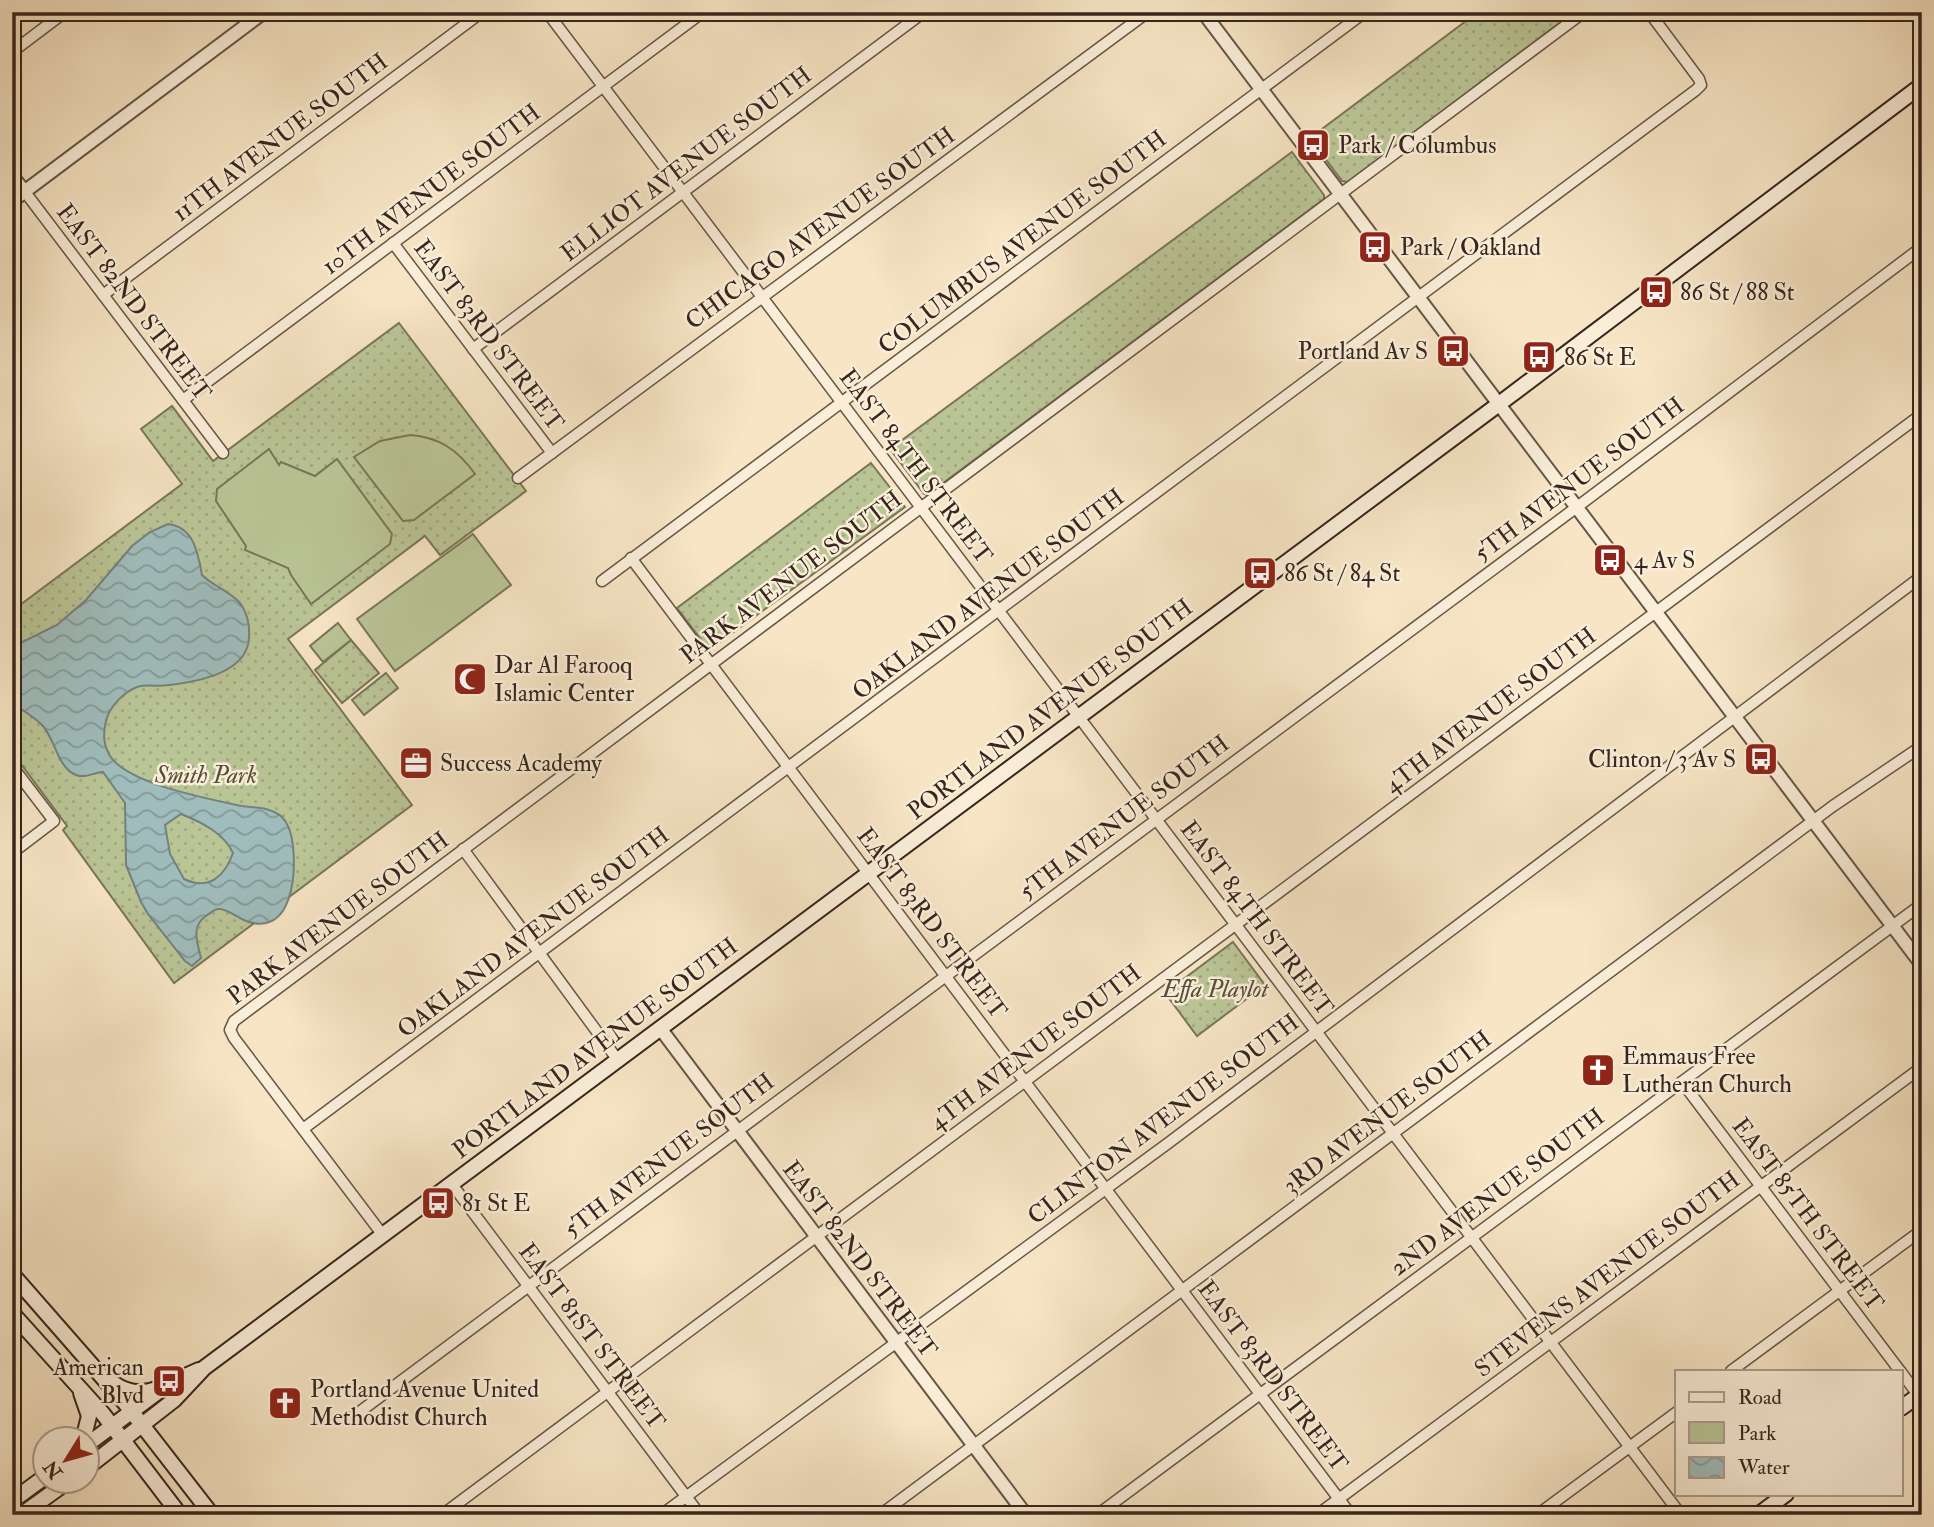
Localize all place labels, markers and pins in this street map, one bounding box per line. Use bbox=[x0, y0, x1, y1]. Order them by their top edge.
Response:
bus stop icon: Park / Columbus bbox=[1294, 126, 1332, 164]
place label: Park / Columbus bbox=[1338, 130, 1496, 161]
bus stop icon: Park / Oakland bbox=[1356, 228, 1394, 266]
place label: Park / Oakland bbox=[1400, 232, 1541, 263]
bus stop icon: 86 St / 88 St bbox=[1637, 273, 1675, 311]
place label: 86 St / 88 St bbox=[1680, 277, 1795, 308]
bus stop icon: Portland Av S bbox=[1434, 332, 1472, 370]
place label: Portland Av S bbox=[1298, 336, 1428, 367]
bus stop icon: 86 St E bbox=[1520, 338, 1558, 376]
place label: 86 St E bbox=[1564, 342, 1636, 373]
bus stop icon: 4 Av S bbox=[1591, 541, 1629, 579]
place label: 4 Av S bbox=[1634, 545, 1695, 576]
bus stop icon: 86 St / 84 St bbox=[1241, 554, 1279, 592]
place label: 86 St / 84 St bbox=[1284, 558, 1400, 589]
place label: Dar Al Farooq Islamic Center bbox=[494, 650, 634, 709]
mosque icon: Dar Al Farooq Islamic Center bbox=[451, 660, 489, 698]
bus stop icon: Clinton / 3 Av S bbox=[1742, 740, 1780, 778]
office icon: Success Academy bbox=[397, 744, 435, 782]
place label: Clinton / 3 Av S bbox=[1588, 744, 1736, 775]
place label: Success Academy bbox=[440, 748, 602, 779]
place label: Emmaus Free Lutheran Church bbox=[1622, 1041, 1792, 1100]
church icon: Emmaus Free Lutheran Church bbox=[1579, 1051, 1617, 1089]
bus stop icon: 81 St E bbox=[419, 1184, 457, 1222]
place label: 81 St E bbox=[462, 1188, 530, 1219]
place label: American Blvd bbox=[52, 1352, 144, 1411]
bus stop icon: American Blvd bbox=[150, 1362, 188, 1400]
place label: Portland Avenue United Methodist Church bbox=[310, 1374, 539, 1433]
church icon: Portland Avenue United Methodist Church bbox=[266, 1384, 304, 1422]

